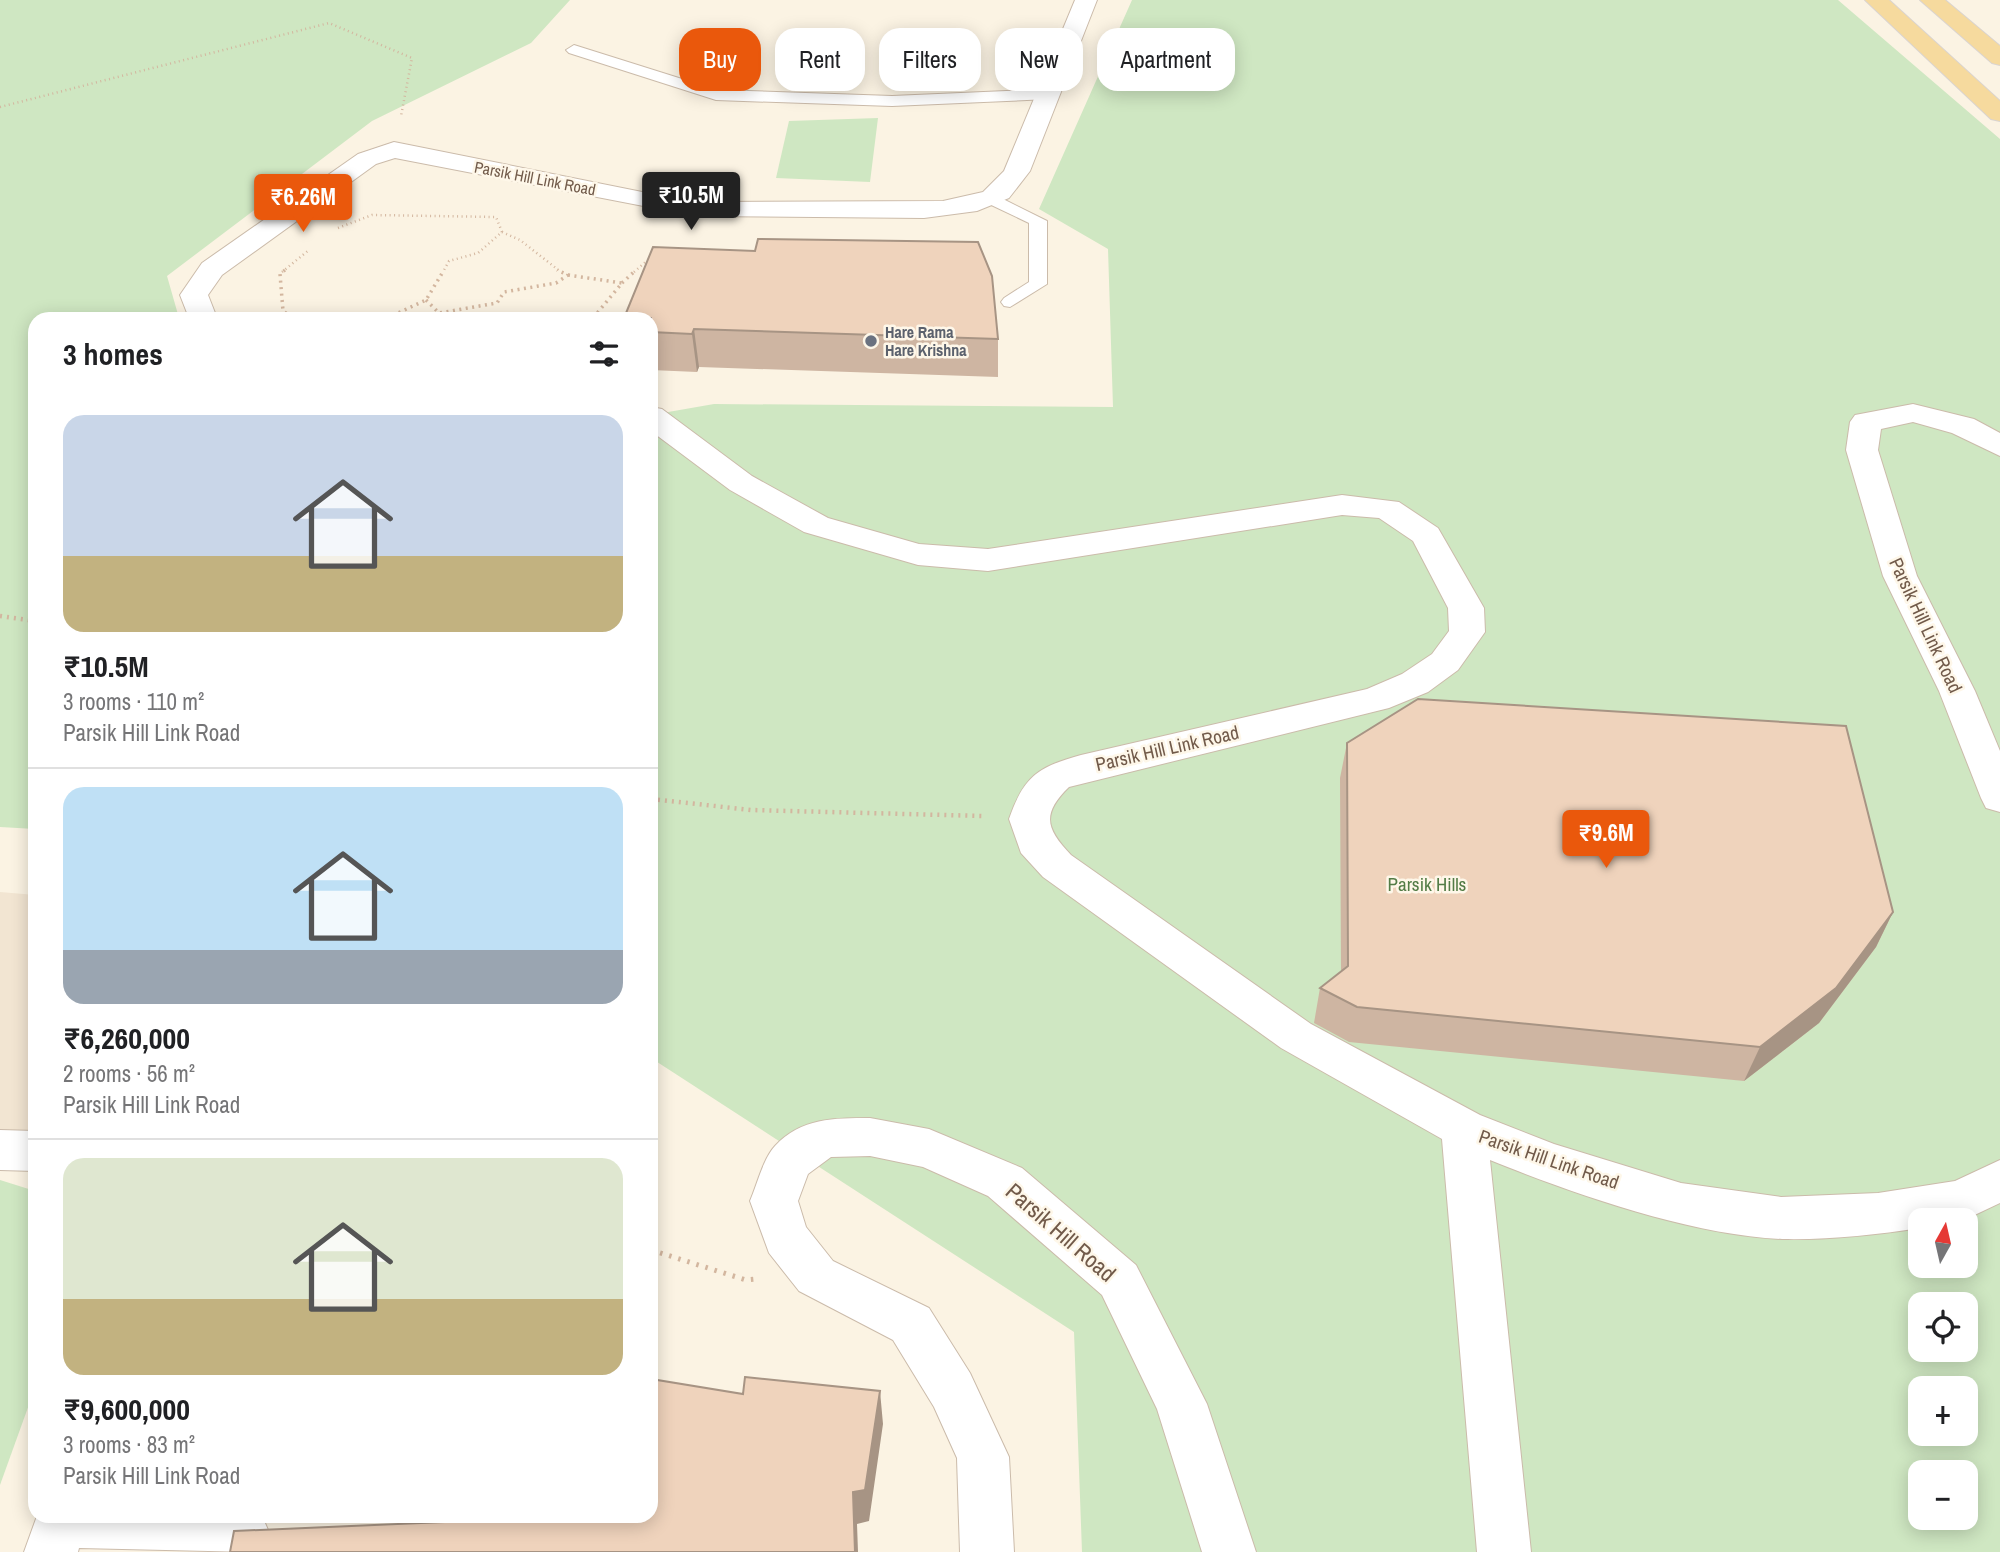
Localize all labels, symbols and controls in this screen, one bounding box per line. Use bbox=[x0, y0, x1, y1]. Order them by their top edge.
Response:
chip: Buy bbox=[679, 28, 761, 91]
chip: Rent bbox=[775, 28, 865, 91]
chip: Filters bbox=[879, 28, 981, 91]
chip: New bbox=[995, 28, 1083, 91]
chip: Apartment bbox=[1097, 28, 1235, 91]
street label: Parsik Hill Link Road bbox=[472, 155, 598, 201]
pin: ₹10.5M bbox=[634, 173, 748, 232]
pin: ₹6.26M bbox=[246, 174, 360, 234]
text: ₹10.5M bbox=[658, 179, 724, 210]
text: ₹6.26M bbox=[270, 181, 336, 212]
place label: Hare Rama Hare Krishna bbox=[885, 321, 967, 361]
marker: Hare Rama Hare Krishna bbox=[863, 333, 879, 349]
text: 3 homes bbox=[63, 334, 163, 374]
icon: filters bbox=[585, 335, 623, 373]
icon: home bbox=[280, 461, 406, 587]
street label: Parsik Hill Link Road bbox=[1883, 553, 1969, 697]
text: ₹10.5M bbox=[63, 646, 149, 686]
text: 3 rooms · 110 m² bbox=[63, 686, 204, 717]
text: Parsik Hill Link Road bbox=[63, 717, 240, 748]
street label: Parsik Hill Link Road bbox=[1093, 719, 1241, 777]
pin: ₹9.6M bbox=[1557, 810, 1655, 870]
text: ₹9.6M bbox=[1578, 817, 1634, 848]
icon: home bbox=[280, 833, 406, 959]
park label: Parsik Hills bbox=[1388, 871, 1467, 897]
text: ₹6,260,000 bbox=[63, 1018, 190, 1058]
text: 2 rooms · 56 m² bbox=[63, 1058, 195, 1089]
text: Parsik Hill Link Road bbox=[63, 1089, 240, 1120]
street label: Parsik Hill Link Road bbox=[1476, 1123, 1622, 1195]
street label: Parsik Hill Road bbox=[999, 1176, 1123, 1288]
icon: home bbox=[280, 1204, 406, 1330]
north arrow bbox=[1908, 1208, 1978, 1278]
map controls bbox=[1908, 1208, 1978, 1530]
button: locate bbox=[1908, 1292, 1978, 1362]
button: + bbox=[1908, 1376, 1978, 1446]
text: ₹9,600,000 bbox=[63, 1389, 190, 1429]
text: 3 rooms · 83 m² bbox=[63, 1429, 195, 1460]
text: Parsik Hill Link Road bbox=[63, 1460, 240, 1491]
button: − bbox=[1908, 1460, 1978, 1530]

